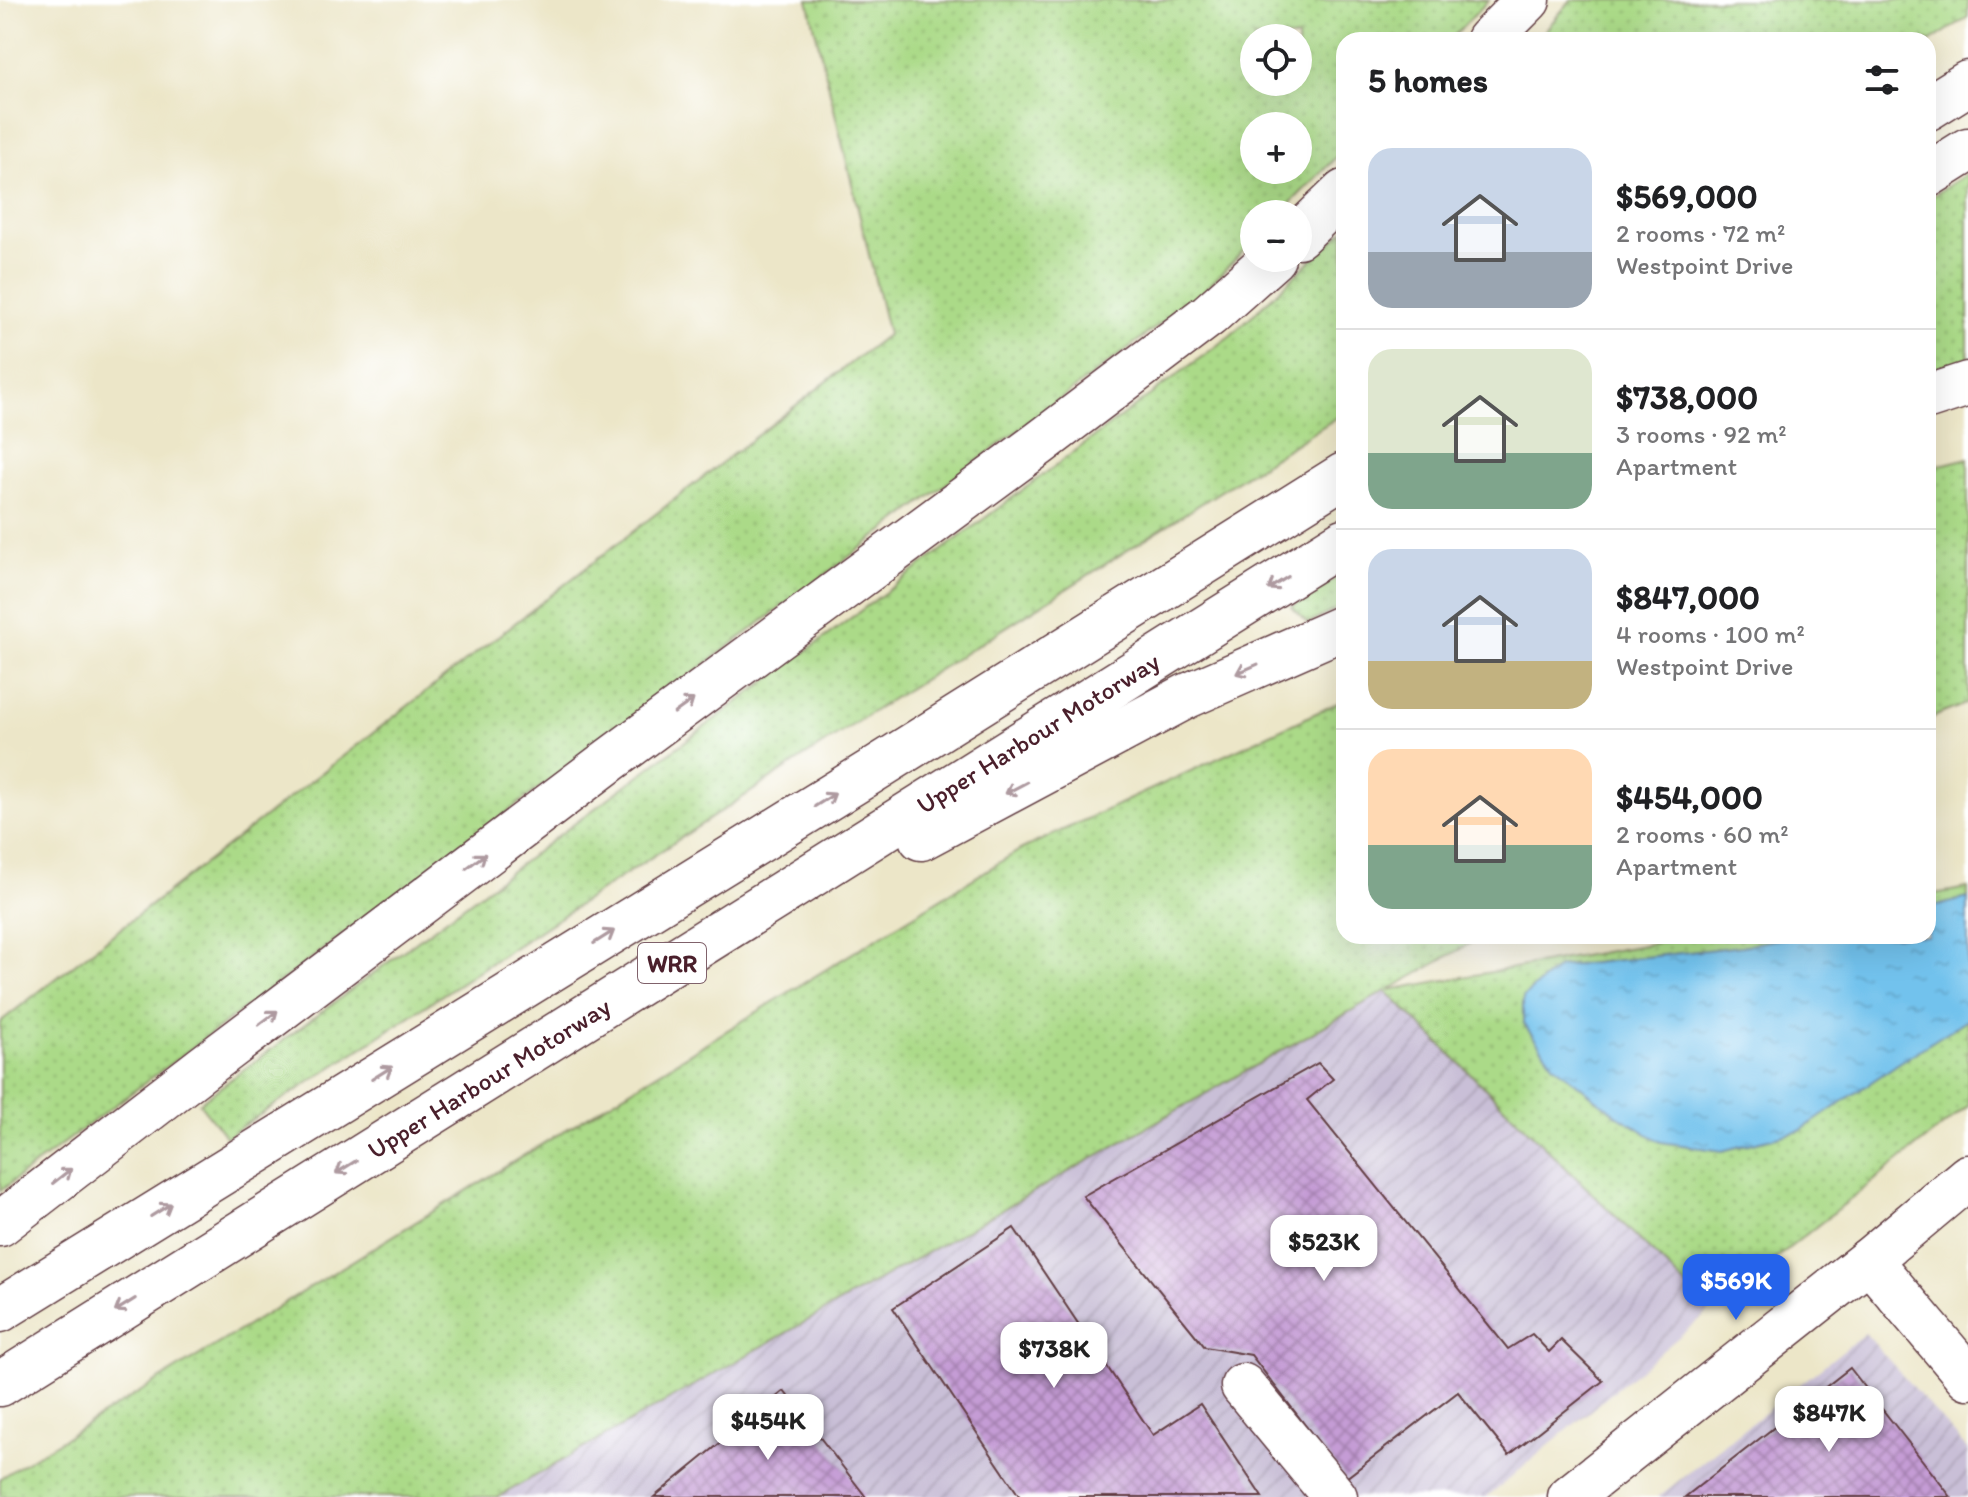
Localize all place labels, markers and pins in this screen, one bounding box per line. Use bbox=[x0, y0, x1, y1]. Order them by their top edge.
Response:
pin: $523K bbox=[1268, 1215, 1380, 1283]
pin: $569K bbox=[1680, 1254, 1792, 1322]
pin: $738K bbox=[998, 1322, 1110, 1390]
pin: $847K bbox=[1773, 1386, 1885, 1454]
pin: $454K bbox=[712, 1394, 824, 1462]

